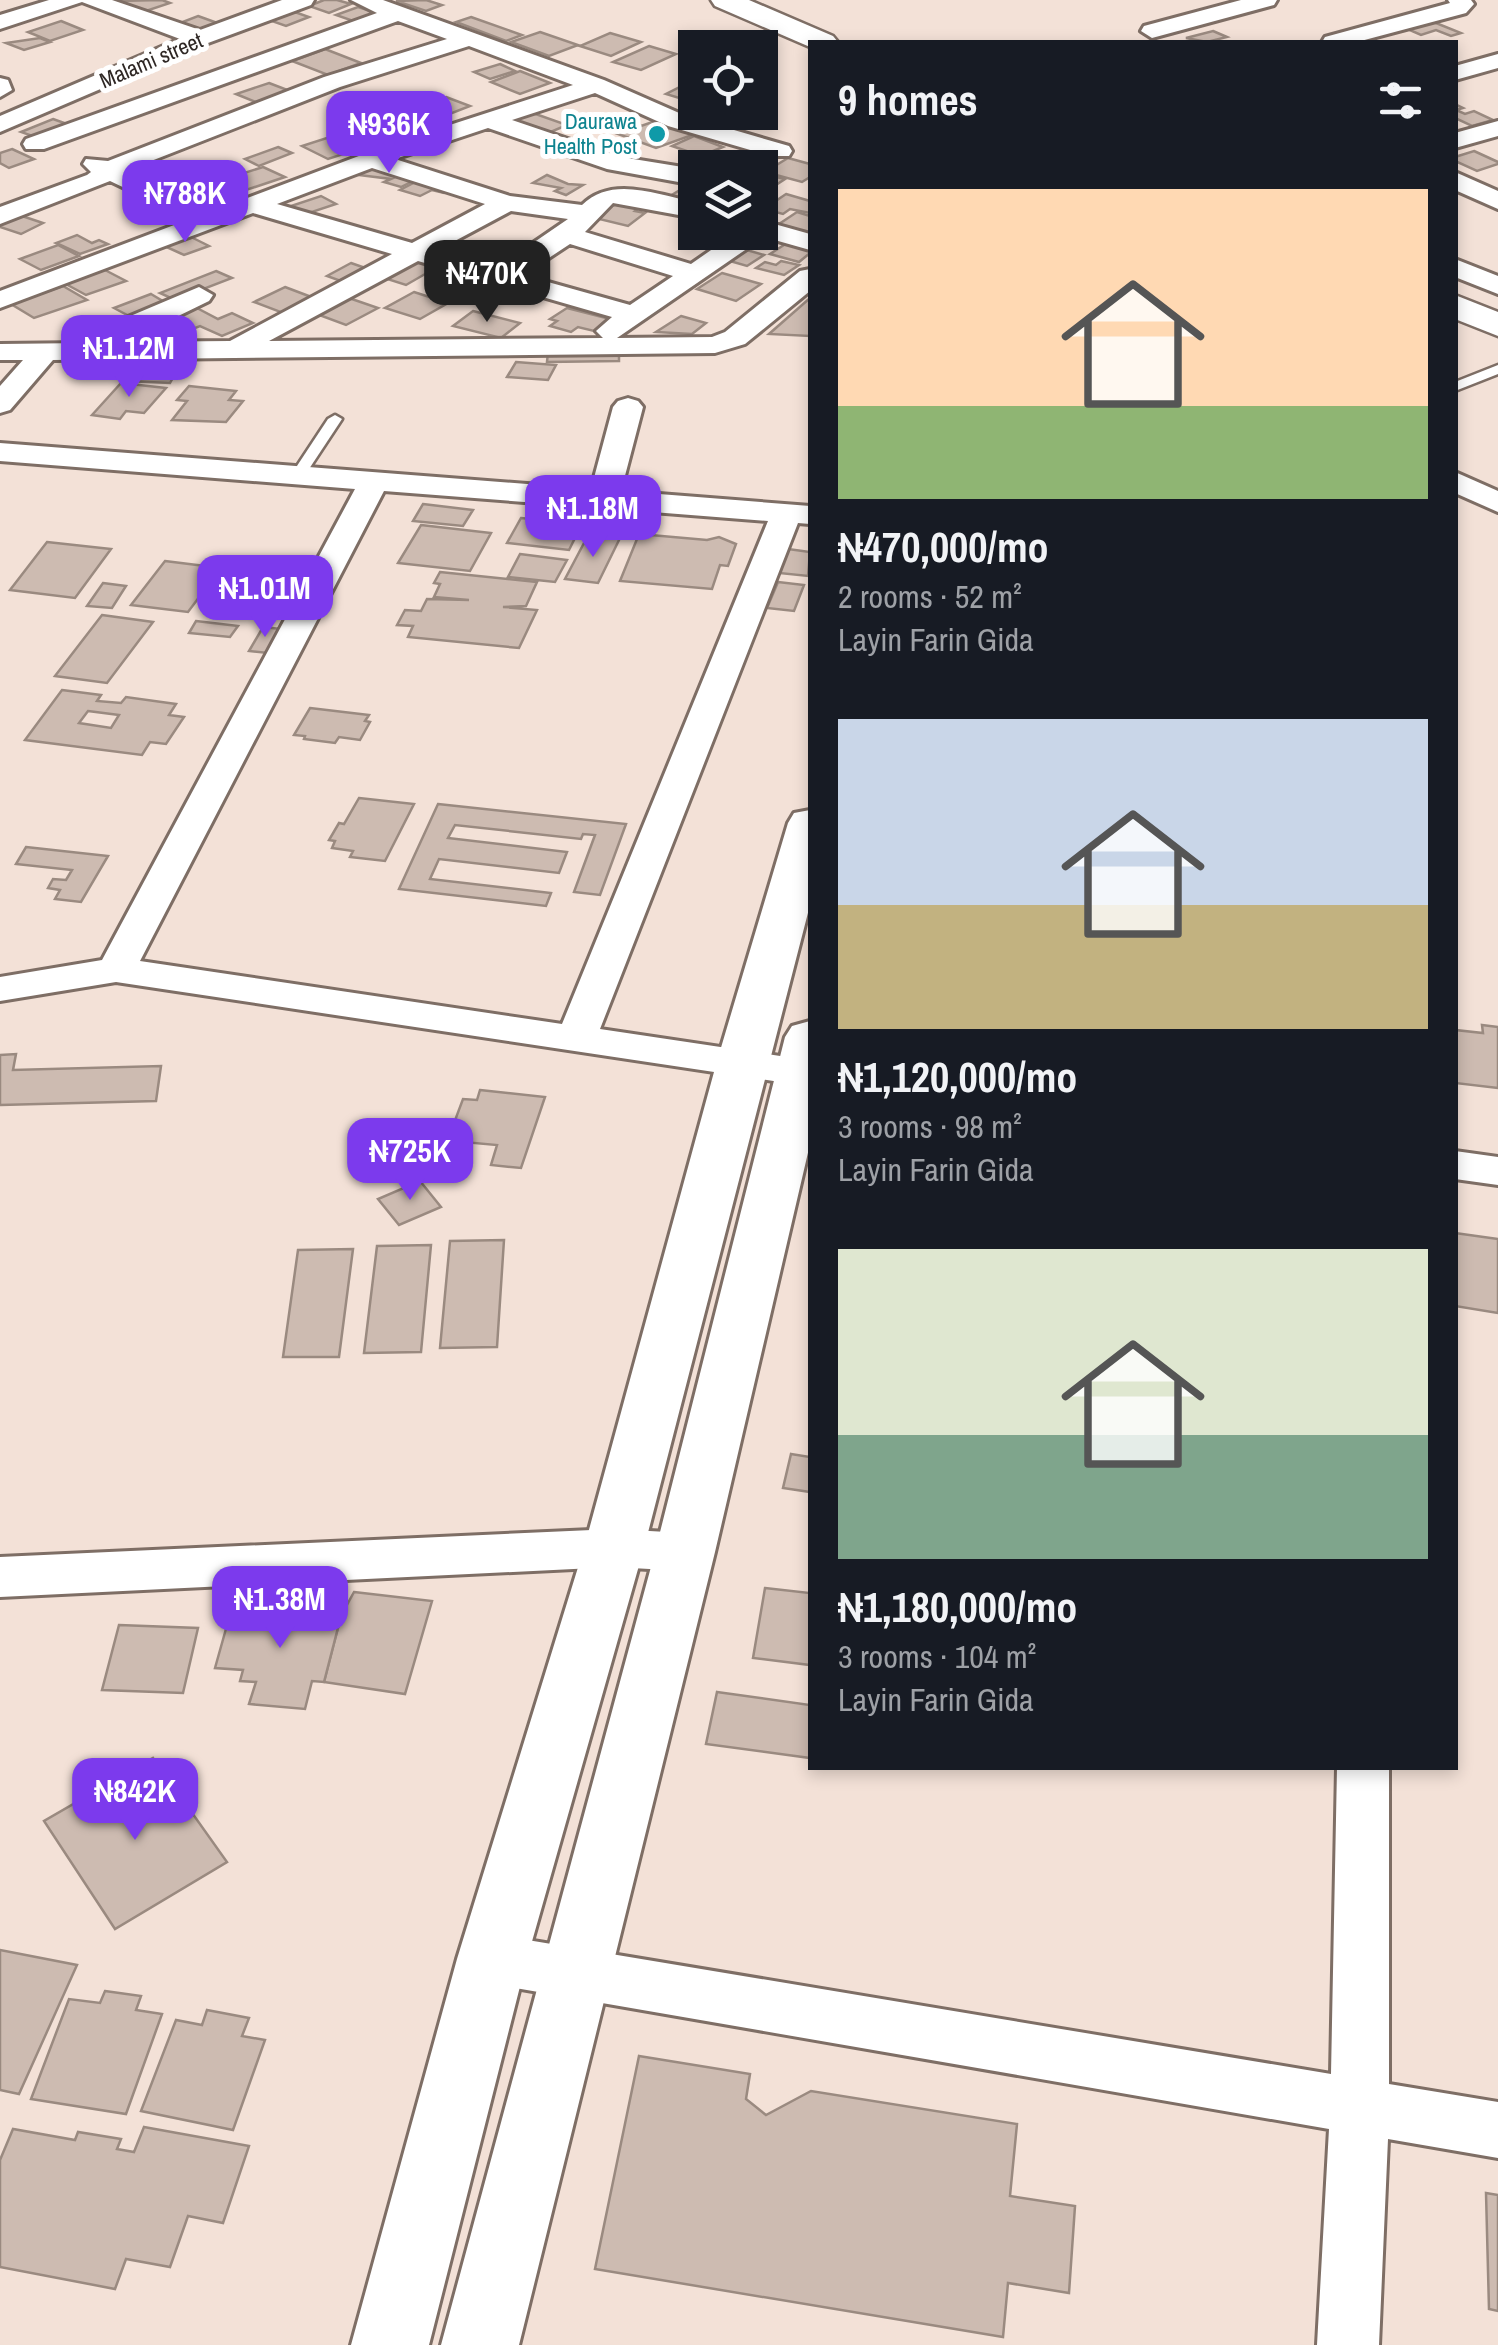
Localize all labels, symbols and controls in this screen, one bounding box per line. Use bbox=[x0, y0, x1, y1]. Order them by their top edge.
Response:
street label: Malami street bbox=[95, 25, 207, 95]
map controls bbox=[678, 30, 778, 250]
button: locate bbox=[678, 30, 778, 130]
text: 9 homes bbox=[838, 72, 978, 128]
icon: filters bbox=[1373, 73, 1428, 128]
pin: ₦936K bbox=[319, 91, 459, 176]
text: ₦936K bbox=[348, 102, 430, 145]
place label: Daurawa Health Post bbox=[544, 106, 637, 161]
marker: Daurawa Health Post bbox=[646, 123, 668, 145]
button: layers bbox=[678, 150, 778, 250]
pin: ₦788K bbox=[115, 160, 255, 245]
text: ₦788K bbox=[144, 171, 226, 214]
pin: ₦470K bbox=[417, 240, 557, 325]
text: ₦470K bbox=[446, 251, 528, 294]
icon: home bbox=[1043, 254, 1223, 434]
pin: ₦1.12M bbox=[48, 315, 210, 400]
text: ₦1.12M bbox=[83, 326, 175, 369]
pin: ₦1.18M bbox=[512, 475, 674, 560]
text: ₦1.18M bbox=[547, 486, 639, 529]
text: ₦470,000/mo bbox=[838, 519, 1049, 575]
pin: ₦1.01M bbox=[184, 555, 346, 640]
text: ₦1.01M bbox=[219, 566, 311, 609]
text: 2 rooms · 52 m² bbox=[838, 575, 1022, 618]
text: Layin Farin Gida bbox=[838, 618, 1034, 661]
icon: home bbox=[1043, 784, 1223, 964]
text: ₦1,120,000/mo bbox=[838, 1049, 1077, 1105]
text: 3 rooms · 98 m² bbox=[838, 1105, 1022, 1148]
pin: ₦725K bbox=[340, 1118, 480, 1203]
text: ₦725K bbox=[369, 1129, 451, 1172]
text: Layin Farin Gida bbox=[838, 1148, 1034, 1191]
icon: home bbox=[1043, 1314, 1223, 1494]
pin: ₦1.38M bbox=[199, 1566, 361, 1651]
text: ₦1.38M bbox=[234, 1577, 326, 1620]
text: ₦1,180,000/mo bbox=[838, 1579, 1077, 1635]
text: 3 rooms · 104 m² bbox=[838, 1635, 1036, 1678]
text: Layin Farin Gida bbox=[838, 1678, 1034, 1721]
pin: ₦842K bbox=[65, 1758, 205, 1843]
text: ₦842K bbox=[94, 1769, 176, 1812]

